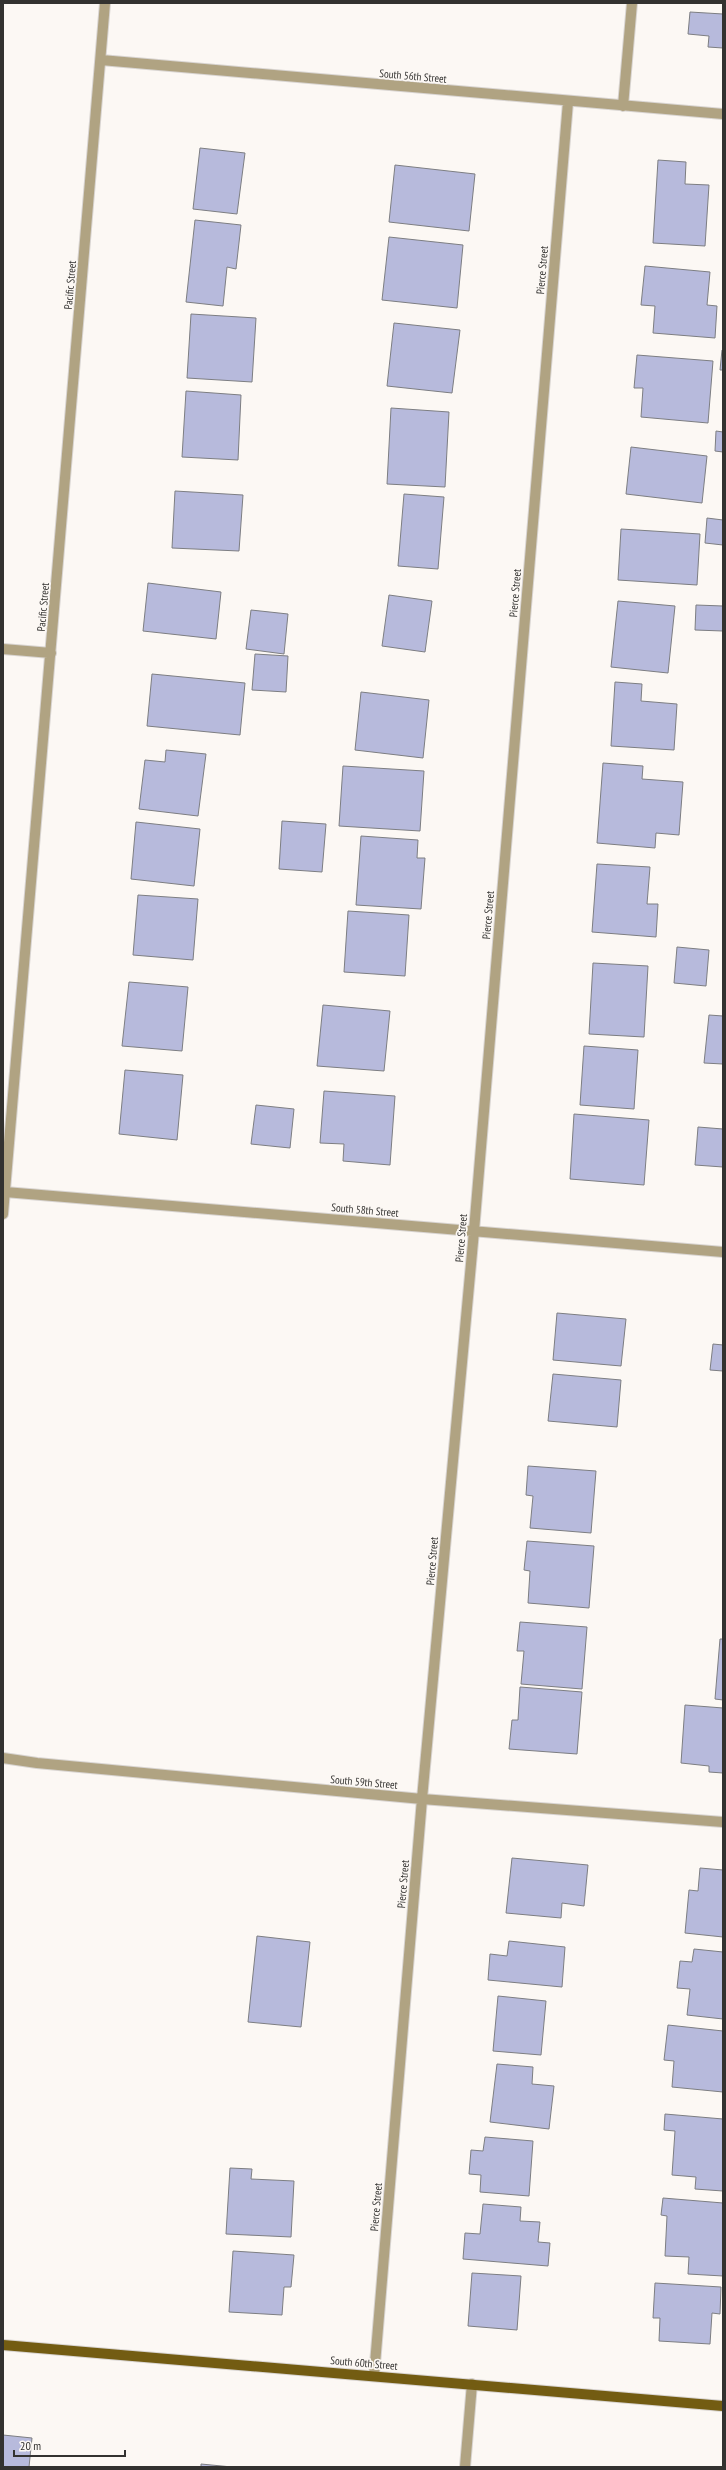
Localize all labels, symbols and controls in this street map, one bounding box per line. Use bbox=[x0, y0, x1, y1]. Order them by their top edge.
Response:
street label: South 56th Street bbox=[379, 66, 447, 86]
street label: Pierce Street bbox=[533, 245, 551, 295]
street label: Pacific Street bbox=[61, 260, 79, 310]
street label: Pierce Street bbox=[506, 568, 524, 618]
street label: Pacific Street bbox=[34, 582, 52, 632]
street label: Pierce Street bbox=[479, 890, 497, 940]
street label: South 58th Street bbox=[331, 1200, 399, 1220]
street label: Pierce Street bbox=[452, 1213, 470, 1263]
street label: Pierce Street bbox=[423, 1536, 441, 1586]
street label: South 59th Street bbox=[330, 1772, 398, 1792]
street label: Pierce Street bbox=[394, 1859, 412, 1909]
street label: Pierce Street bbox=[367, 2182, 385, 2232]
street label: South 60th Street bbox=[330, 2353, 398, 2373]
scale bar bbox=[14, 2432, 125, 2458]
text: 20 m bbox=[20, 2438, 41, 2453]

